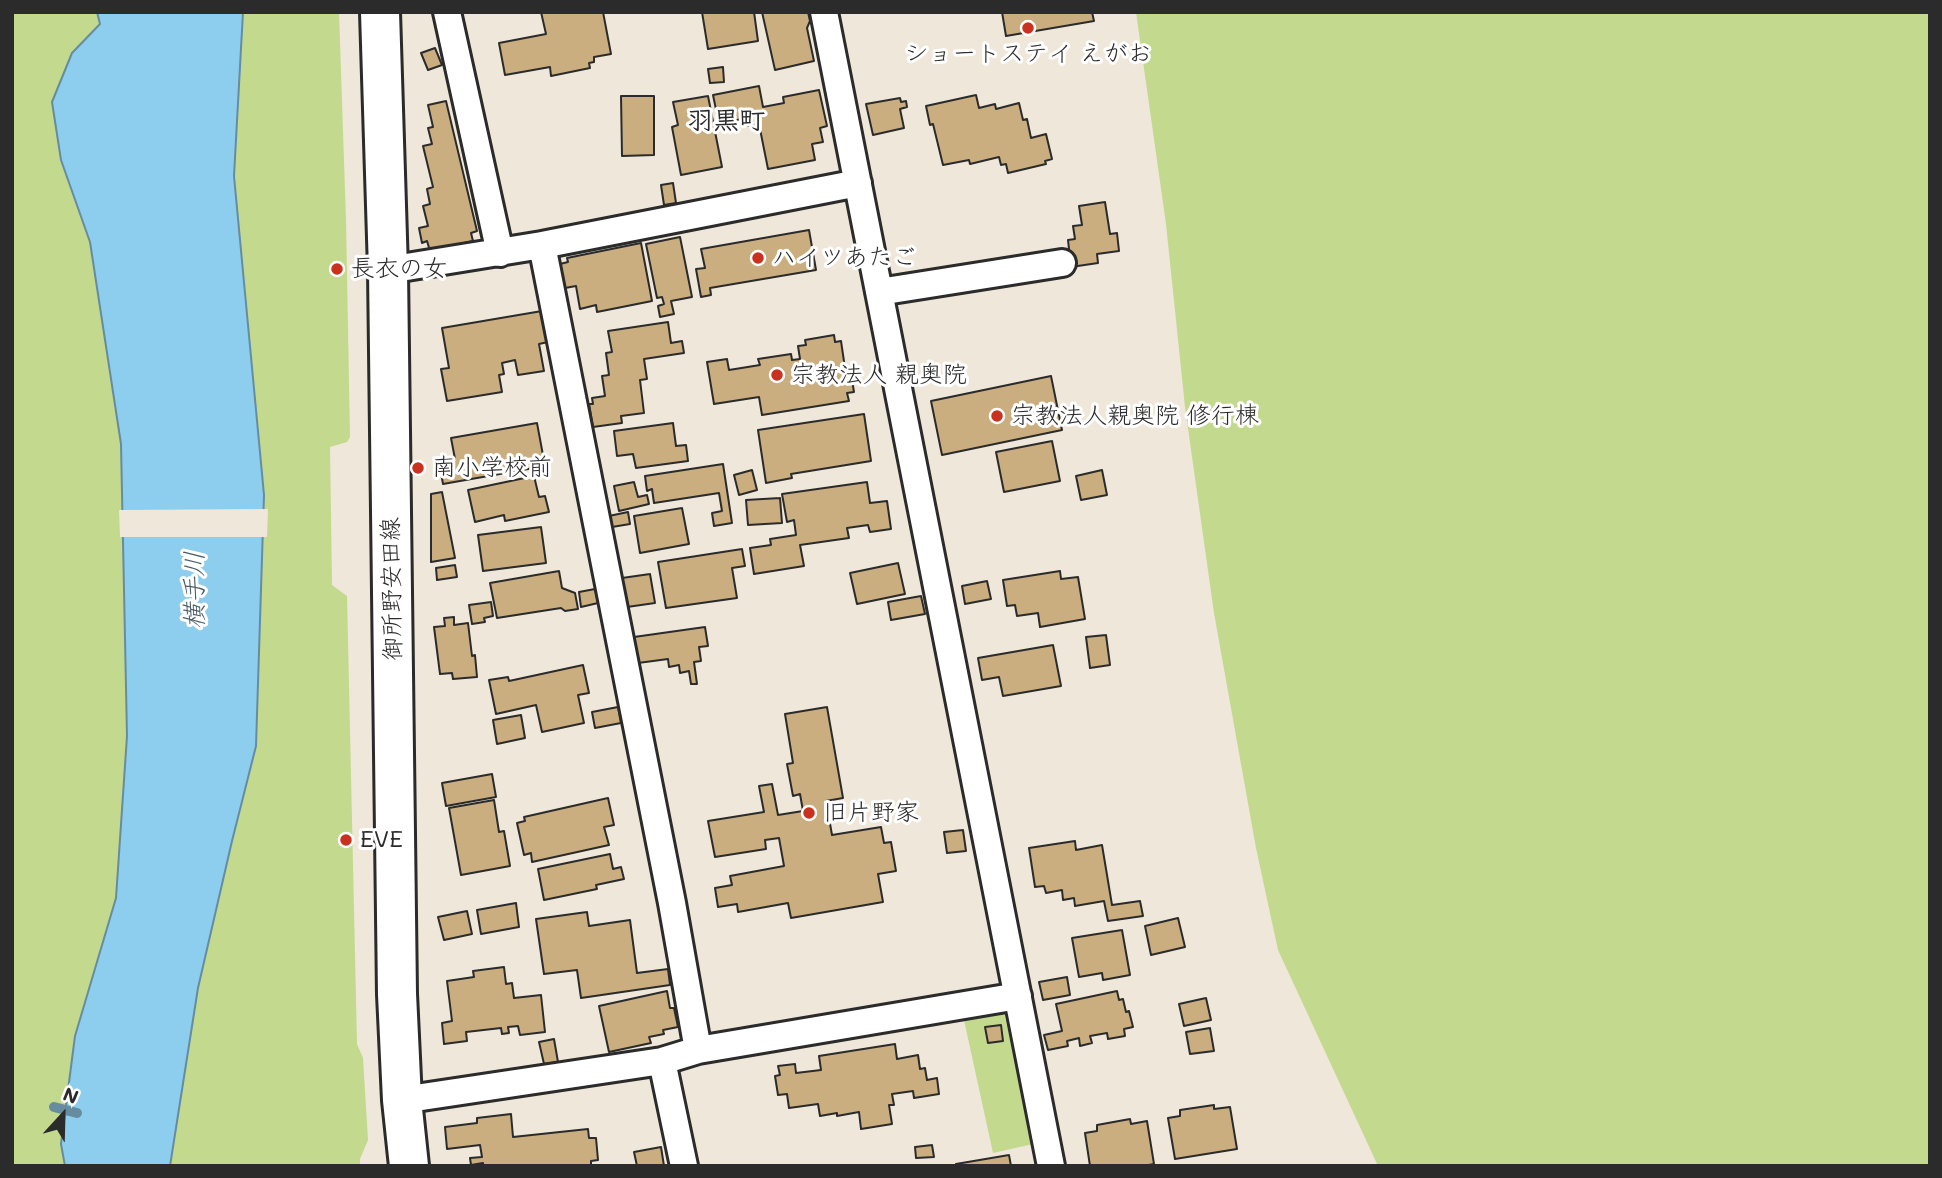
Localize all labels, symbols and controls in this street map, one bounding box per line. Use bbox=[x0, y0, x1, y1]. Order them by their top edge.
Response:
marker: ショートステイ えがお bbox=[1020, 20, 1036, 36]
place label: ショートステイ えがお bbox=[904, 40, 1152, 68]
district label: 羽黒町 bbox=[687, 105, 765, 137]
place label: ハイツあたご bbox=[772, 244, 916, 272]
marker: ハイツあたご bbox=[750, 250, 766, 266]
place label: 長衣の女 bbox=[351, 255, 447, 283]
marker: 長衣の女 bbox=[329, 261, 345, 277]
place label: 宗教法人 親奥院 bbox=[791, 361, 967, 389]
marker: 宗教法人 親奥院 bbox=[769, 367, 785, 383]
place label: 宗教法人親奥院 修行棟 bbox=[1011, 402, 1259, 430]
marker: 宗教法人親奥院 修行棟 bbox=[989, 408, 1005, 424]
place label: 南小学校前 bbox=[432, 454, 552, 482]
marker: 南小学校前 bbox=[410, 460, 426, 476]
street label: 御所野安田線 bbox=[376, 517, 408, 661]
water label: 横手川 bbox=[179, 551, 211, 629]
place label: 旧片野家 bbox=[823, 799, 919, 827]
marker: 旧片野家 bbox=[801, 805, 817, 821]
place label: EVE bbox=[360, 826, 403, 854]
marker: EVE bbox=[338, 832, 354, 848]
north arrow bbox=[28, 1080, 98, 1150]
text: N bbox=[60, 1081, 82, 1109]

